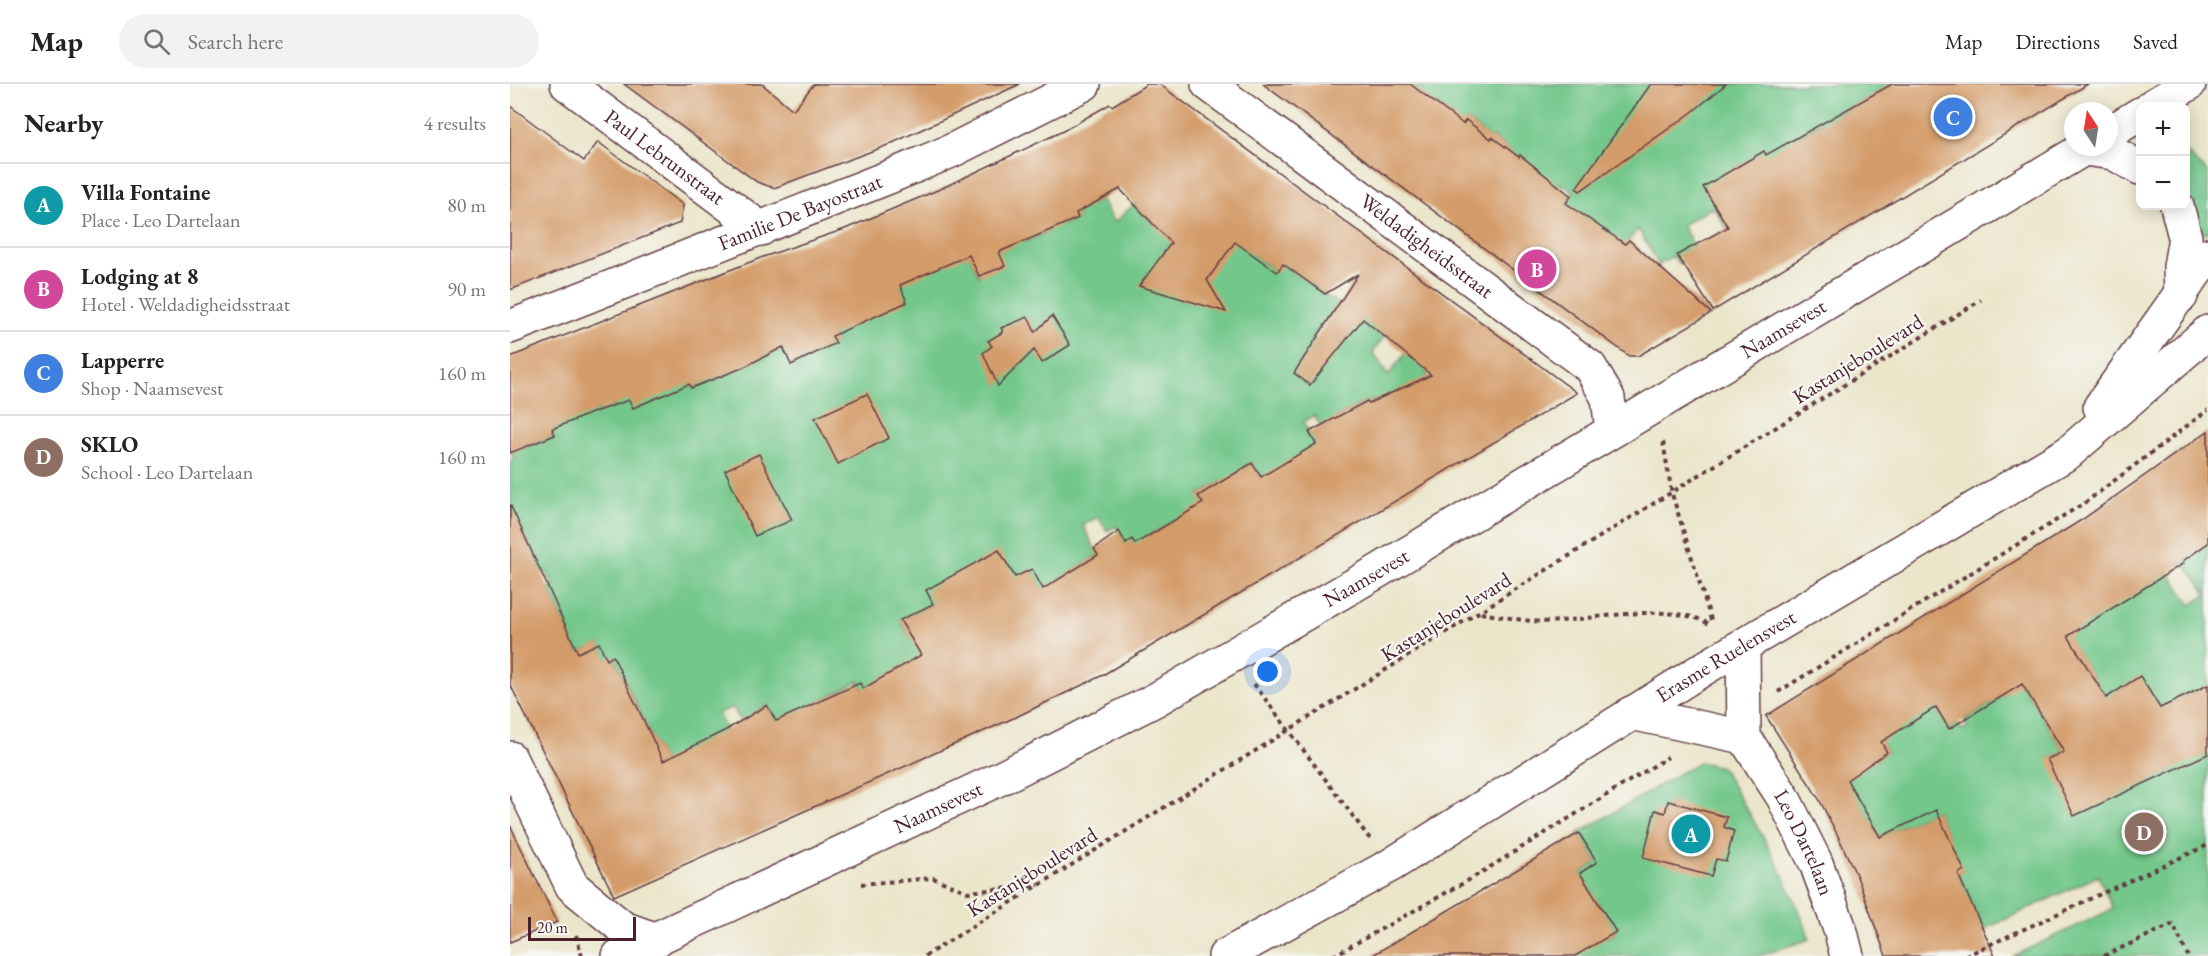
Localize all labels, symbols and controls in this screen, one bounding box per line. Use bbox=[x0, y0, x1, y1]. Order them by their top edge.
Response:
search box bbox=[119, 14, 539, 68]
text: Map bbox=[30, 23, 83, 59]
icon: search bbox=[140, 25, 173, 58]
text: Search here bbox=[188, 27, 283, 56]
text: Map bbox=[1945, 28, 1982, 55]
text: Directions bbox=[2015, 28, 2100, 55]
text: Saved bbox=[2133, 28, 2178, 55]
pin: C bbox=[1934, 94, 1972, 140]
north arrow bbox=[2064, 102, 2118, 156]
map controls bbox=[2136, 102, 2190, 210]
button: + bbox=[2136, 102, 2190, 156]
street label: Paul Lebrunstraat bbox=[599, 103, 731, 211]
text: Nearby bbox=[24, 106, 104, 140]
text: 4 results bbox=[423, 110, 486, 136]
button: − bbox=[2136, 156, 2190, 210]
street label: Familie De Bayostraat bbox=[714, 167, 886, 256]
text: Villa Fontaine bbox=[81, 178, 210, 207]
street label: Weldadigheidsstraat bbox=[1355, 187, 1499, 304]
text: A bbox=[36, 192, 51, 218]
text: 80 m bbox=[447, 192, 486, 218]
text: Place · Leo Dartelaan bbox=[81, 207, 241, 233]
pin: B bbox=[1518, 246, 1556, 291]
text: Lodging at 8 bbox=[81, 262, 198, 291]
text: B bbox=[37, 276, 50, 302]
text: 90 m bbox=[447, 276, 486, 302]
text: Hotel · Weldadigheidsstraat bbox=[81, 291, 290, 317]
street label: Naamsevest bbox=[1735, 292, 1831, 364]
street label: Kastanjeboulevard bbox=[1787, 307, 1928, 409]
text: Lapperre bbox=[81, 346, 164, 375]
text: C bbox=[36, 360, 51, 386]
text: 160 m bbox=[438, 360, 486, 386]
text: Shop · Naamsevest bbox=[81, 375, 223, 401]
text: SKLO bbox=[81, 430, 138, 459]
text: D bbox=[36, 444, 51, 470]
text: 160 m bbox=[438, 444, 486, 470]
text: School · Leo Dartelaan bbox=[81, 459, 253, 485]
street label: Naamsevest bbox=[1318, 542, 1414, 613]
street label: Kastanjeboulevard bbox=[1375, 565, 1516, 667]
street label: Erasme Ruelensvest bbox=[1651, 603, 1801, 708]
your location bbox=[1253, 657, 1282, 686]
street label: Naamsevest bbox=[889, 774, 987, 839]
street label: Leo Dartelaan bbox=[1769, 784, 1841, 899]
pin: D bbox=[2124, 810, 2164, 855]
pin: A bbox=[1672, 812, 1710, 856]
street label: Kastanjeboulevard bbox=[961, 820, 1102, 922]
scale bar bbox=[528, 914, 636, 942]
text: 20 m bbox=[537, 917, 568, 938]

